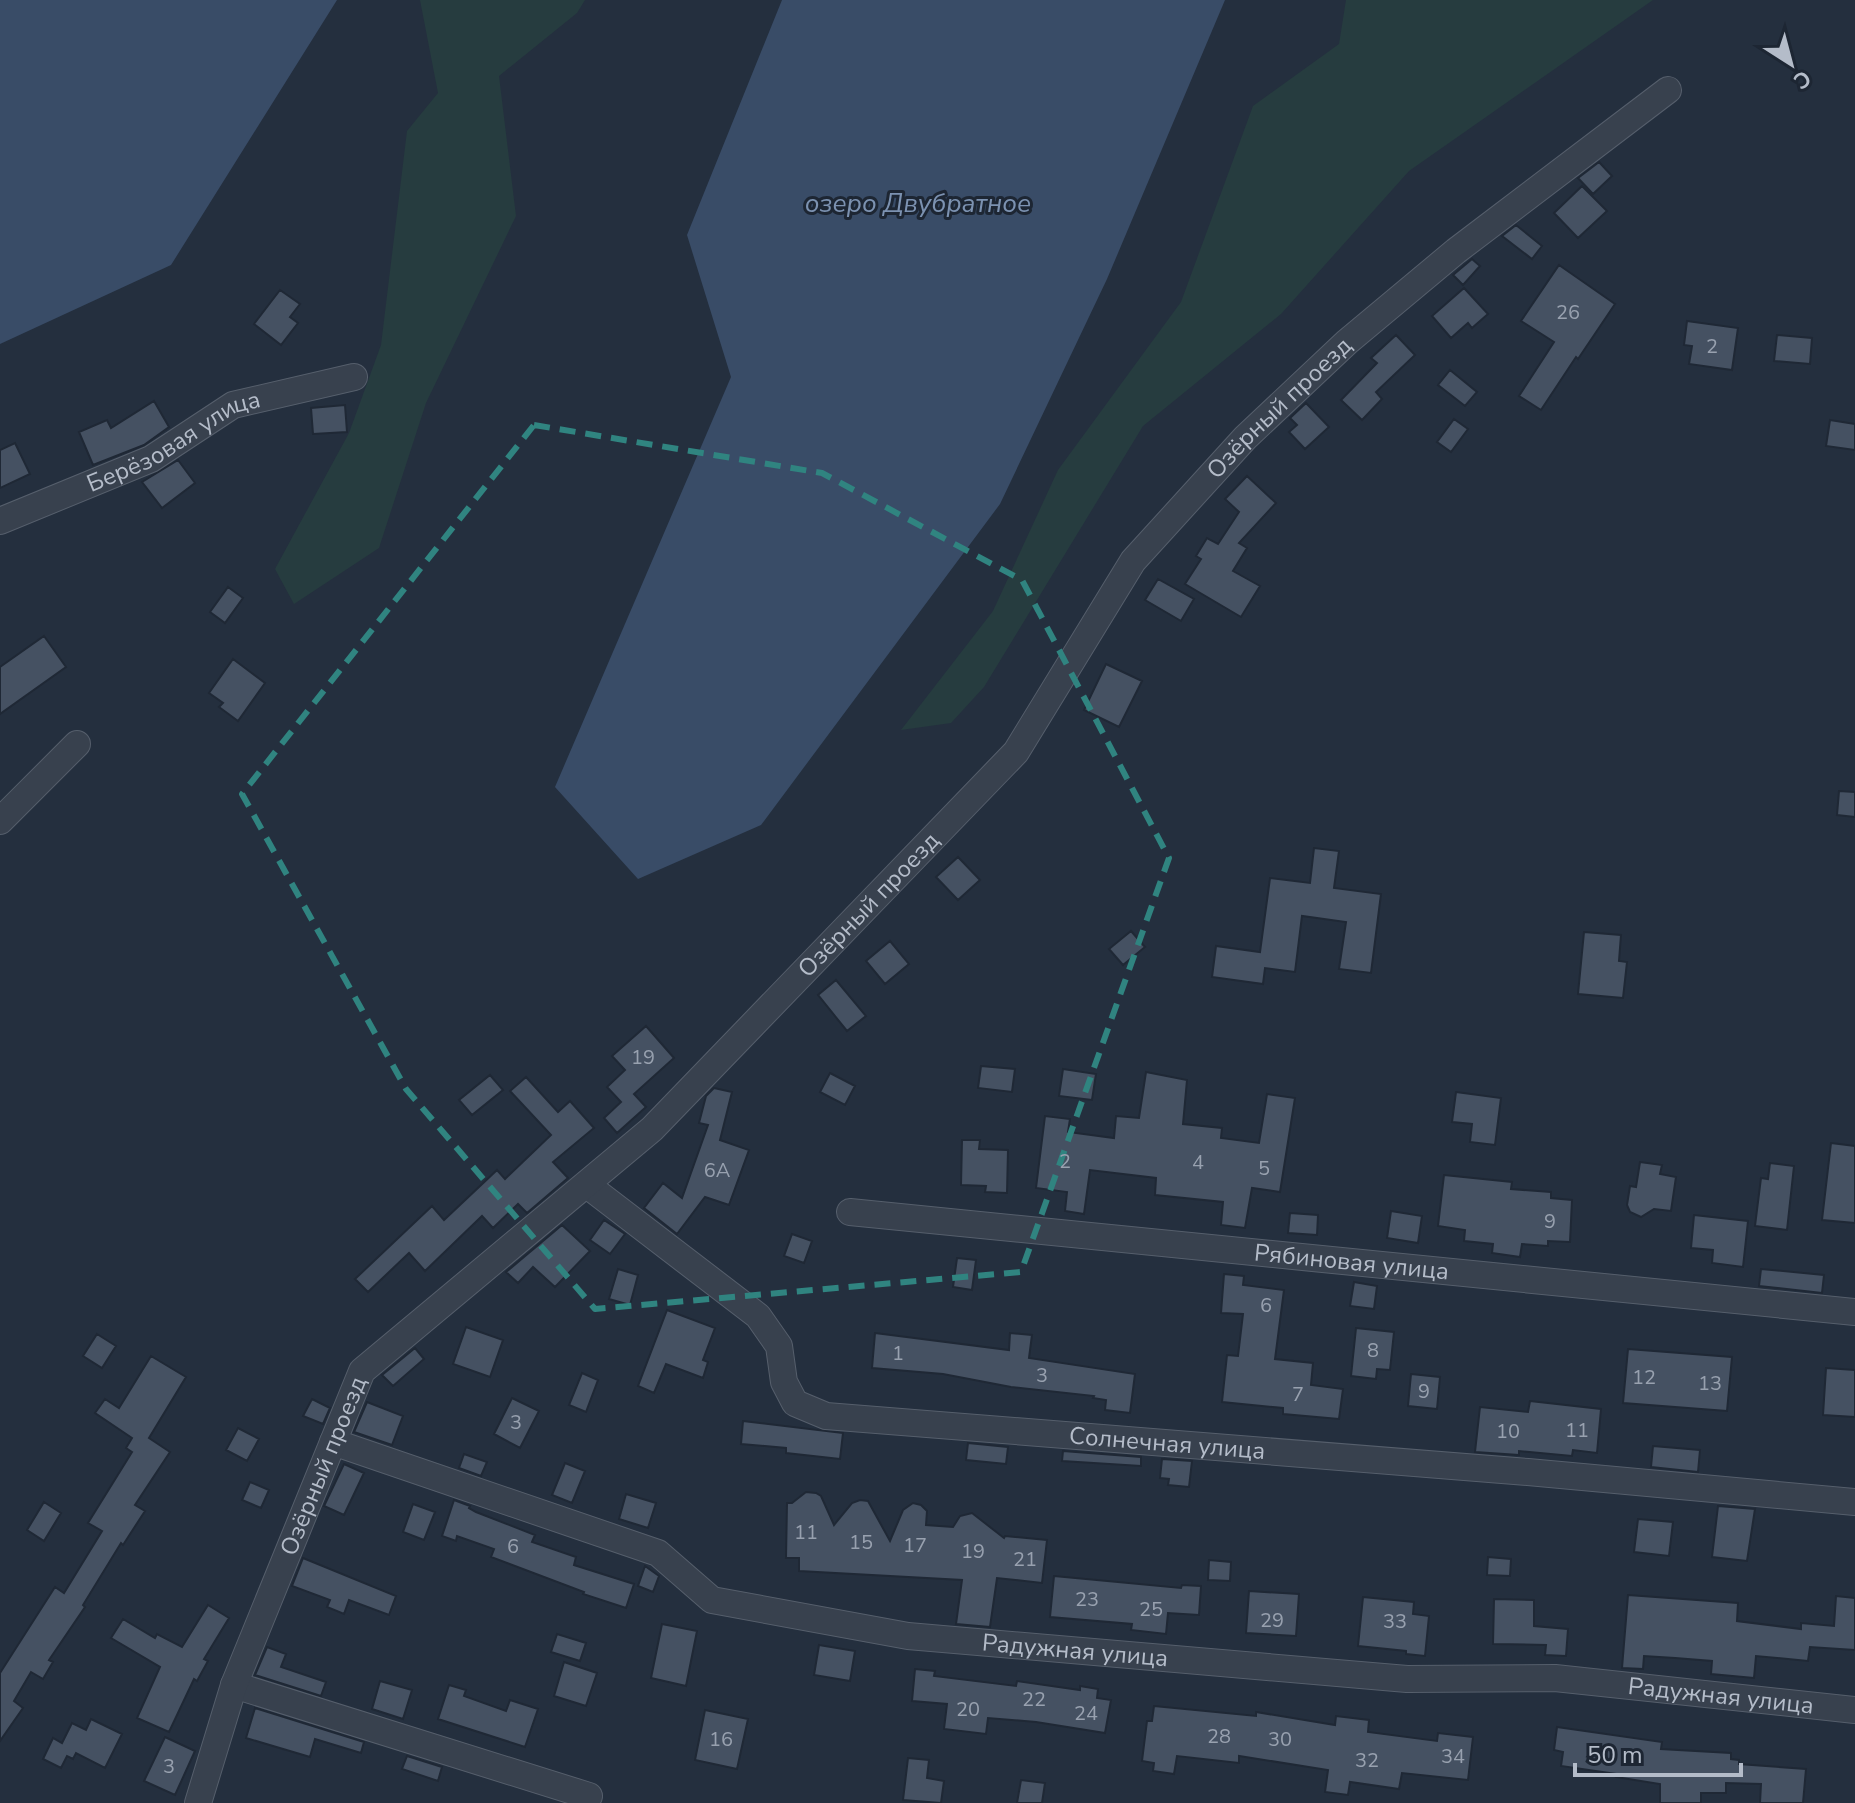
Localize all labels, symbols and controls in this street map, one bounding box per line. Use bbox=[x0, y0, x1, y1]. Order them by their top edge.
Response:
north arrow bbox=[1751, 24, 1831, 104]
text: С bbox=[1787, 63, 1817, 96]
water label: озеро Двубратное bbox=[805, 186, 1031, 221]
house number: 26 bbox=[1556, 299, 1580, 326]
street label: Озёрный проезд bbox=[1200, 330, 1358, 486]
house number: 2 bbox=[1706, 333, 1718, 360]
street label: Берёзовая улица bbox=[82, 383, 263, 500]
street label: Озёрный проезд bbox=[791, 825, 946, 984]
house number: 19 bbox=[631, 1044, 655, 1071]
house number: 2 bbox=[1059, 1148, 1071, 1175]
house number: 4 bbox=[1192, 1149, 1204, 1176]
house number: 5 bbox=[1258, 1155, 1270, 1182]
house number: 6А bbox=[704, 1157, 731, 1184]
house number: 9 bbox=[1544, 1208, 1556, 1235]
street label: Рябиновая улица bbox=[1253, 1236, 1450, 1288]
house number: 6 bbox=[1260, 1292, 1272, 1319]
house number: 8 bbox=[1367, 1337, 1379, 1364]
house number: 1 bbox=[892, 1340, 904, 1367]
house number: 3 bbox=[1036, 1362, 1048, 1389]
house number: 12 bbox=[1632, 1364, 1656, 1391]
house number: 13 bbox=[1698, 1370, 1722, 1397]
street label: Озёрный проезд bbox=[273, 1372, 374, 1560]
house number: 9 bbox=[1418, 1378, 1430, 1405]
house number: 7 bbox=[1292, 1381, 1304, 1408]
house number: 3 bbox=[510, 1409, 522, 1436]
house number: 11 bbox=[1565, 1417, 1589, 1444]
house number: 10 bbox=[1496, 1418, 1520, 1445]
street label: Солнечная улица bbox=[1068, 1419, 1266, 1467]
house number: 11 bbox=[794, 1519, 818, 1546]
house number: 15 bbox=[849, 1529, 873, 1556]
house number: 17 bbox=[903, 1532, 927, 1559]
house number: 6 bbox=[507, 1533, 519, 1560]
house number: 19 bbox=[961, 1538, 985, 1565]
house number: 21 bbox=[1013, 1546, 1037, 1573]
house number: 23 bbox=[1075, 1586, 1099, 1613]
house number: 25 bbox=[1139, 1596, 1163, 1623]
house number: 29 bbox=[1260, 1607, 1284, 1634]
house number: 33 bbox=[1383, 1608, 1407, 1635]
street label: Радужная улица bbox=[981, 1626, 1169, 1674]
street label: Радужная улица bbox=[1626, 1670, 1815, 1722]
house number: 22 bbox=[1022, 1686, 1046, 1713]
house number: 20 bbox=[956, 1696, 980, 1723]
house number: 24 bbox=[1074, 1700, 1098, 1727]
house number: 28 bbox=[1207, 1723, 1231, 1750]
house number: 16 bbox=[709, 1726, 733, 1753]
house number: 30 bbox=[1268, 1726, 1292, 1753]
scale bar bbox=[1575, 1727, 1741, 1777]
text: 50 m bbox=[1587, 1739, 1643, 1771]
house number: 34 bbox=[1441, 1743, 1465, 1770]
house number: 32 bbox=[1355, 1747, 1379, 1774]
house number: 3 bbox=[163, 1753, 175, 1780]

